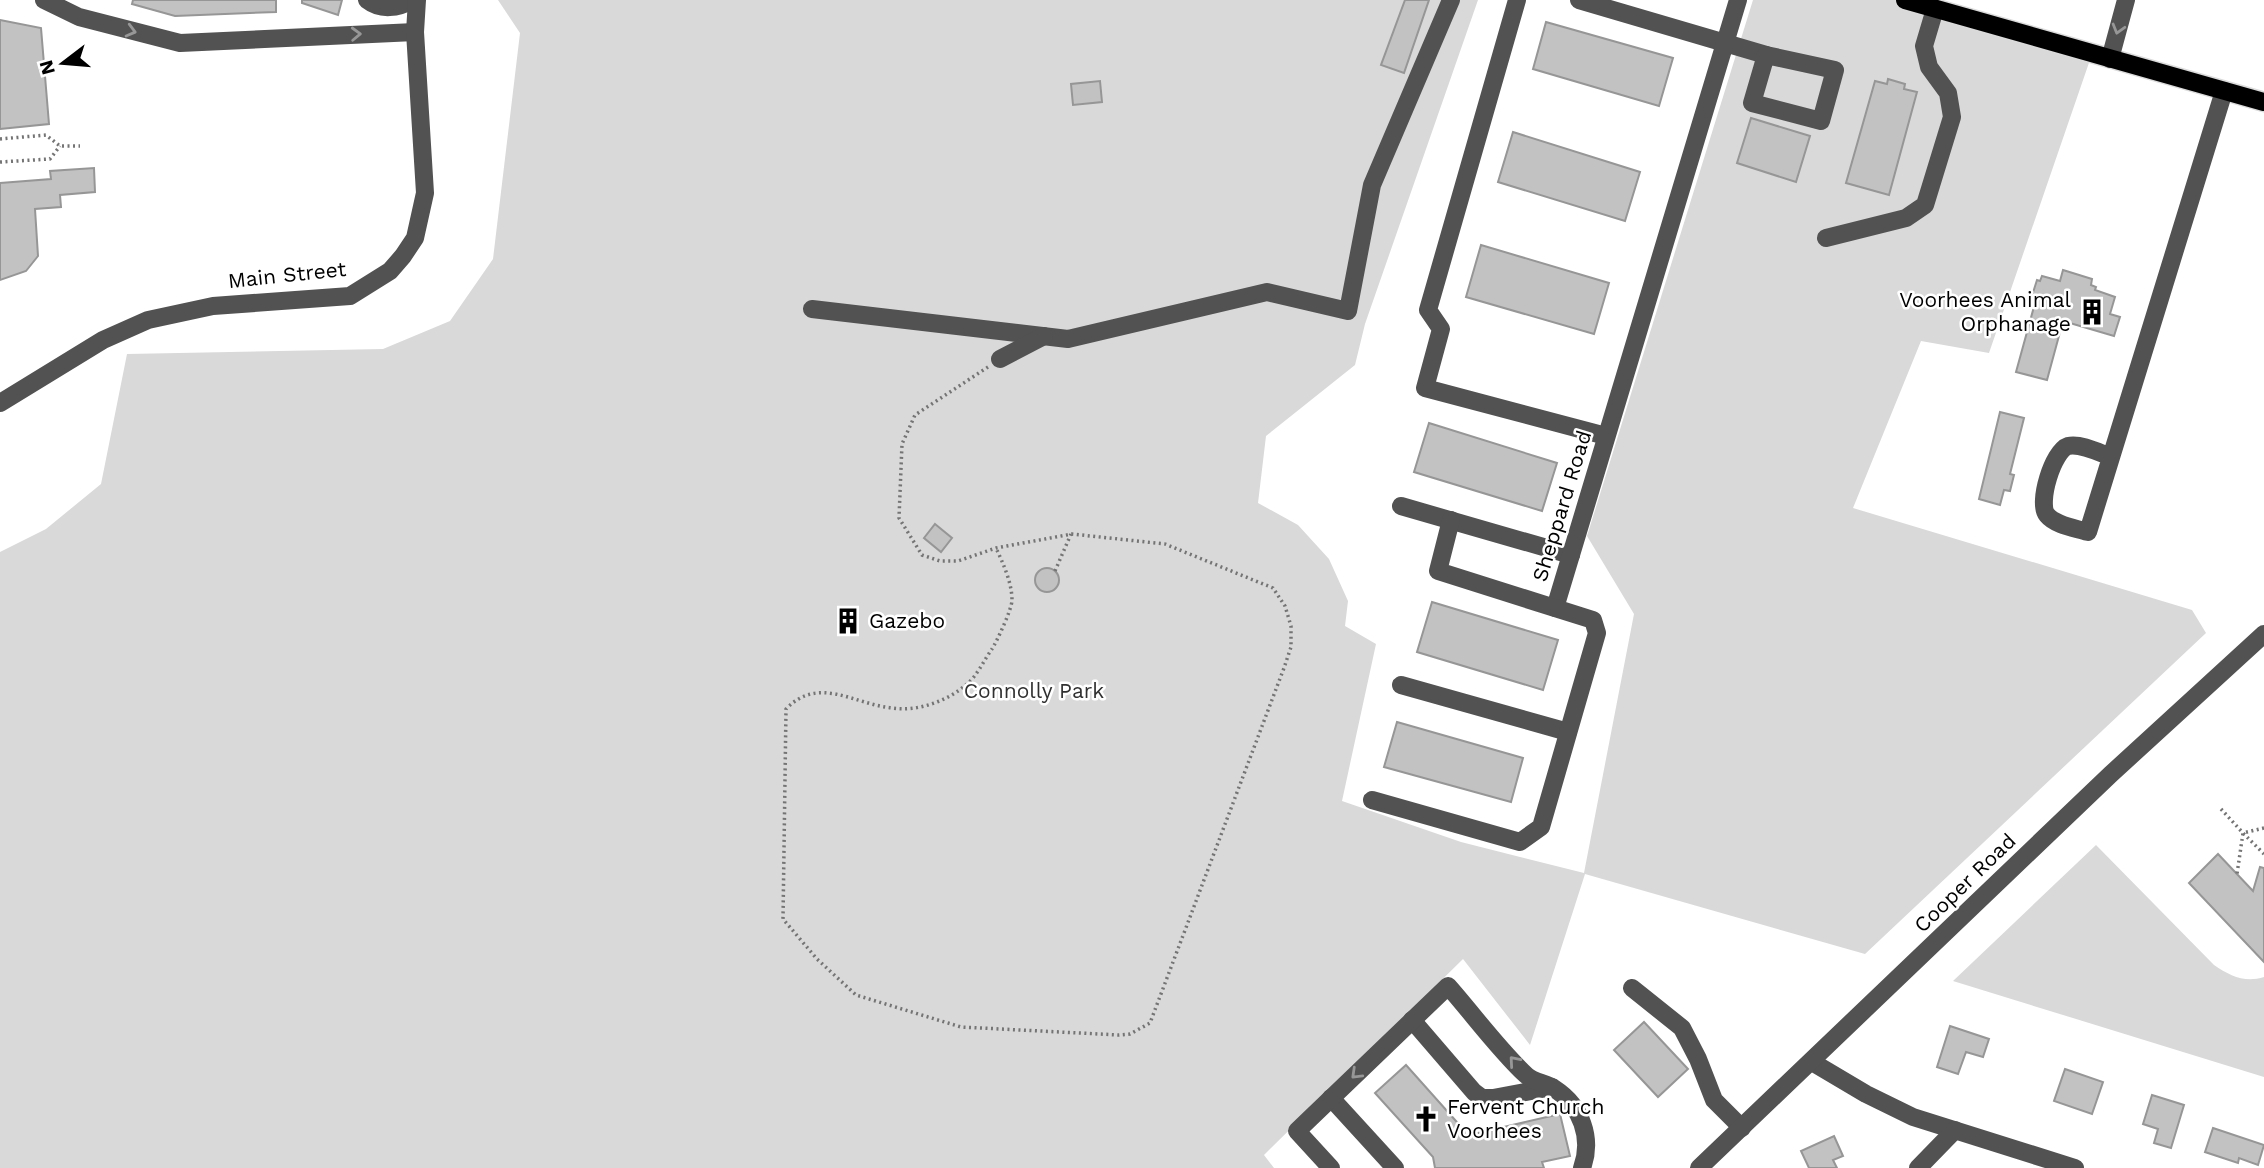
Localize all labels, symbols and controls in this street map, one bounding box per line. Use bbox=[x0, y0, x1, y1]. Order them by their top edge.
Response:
one-way arrow bbox=[125, 22, 137, 37]
one-way arrow bbox=[2112, 23, 2126, 35]
one-way arrow bbox=[351, 27, 362, 42]
north arrow bbox=[28, 28, 98, 98]
text: N bbox=[34, 58, 60, 77]
street label: Main Street bbox=[227, 256, 347, 293]
place label: Voorhees Animal Orphanage bbox=[1899, 287, 2072, 336]
building icon: Voorhees Animal Orphanage bbox=[2077, 297, 2107, 327]
street label: Sheppard Road bbox=[1527, 427, 1596, 584]
building icon: Gazebo bbox=[833, 606, 863, 636]
place label: Gazebo bbox=[869, 608, 945, 633]
park label: Connolly Park bbox=[964, 678, 1104, 703]
street label: Cooper Road bbox=[1909, 828, 2021, 937]
one-way arrow bbox=[1510, 1056, 1522, 1069]
one-way arrow bbox=[1351, 1065, 1364, 1078]
place label: Fervent Church Voorhees bbox=[1447, 1094, 1605, 1143]
church icon: Fervent Church Voorhees bbox=[1411, 1104, 1441, 1134]

